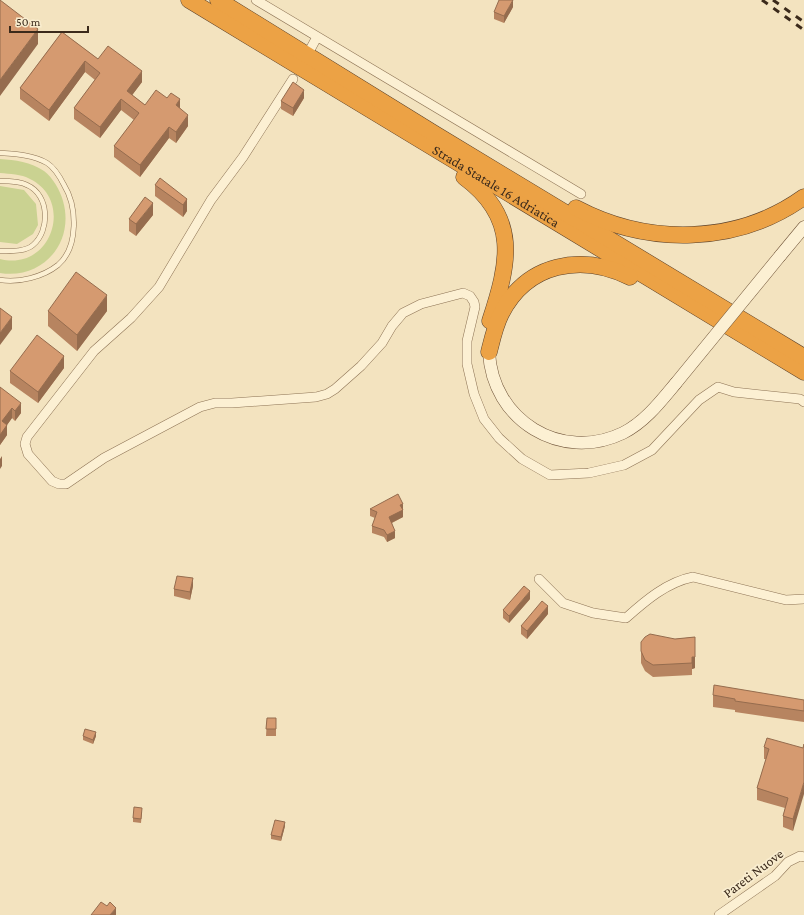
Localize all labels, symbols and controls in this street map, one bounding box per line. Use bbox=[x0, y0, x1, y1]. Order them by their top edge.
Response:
scale bar bbox=[10, 8, 88, 34]
text: 50 m bbox=[16, 15, 41, 29]
street label: Strada Statale 16 Adriatica bbox=[430, 141, 563, 231]
street label: Pareti Nuove bbox=[720, 845, 786, 901]

